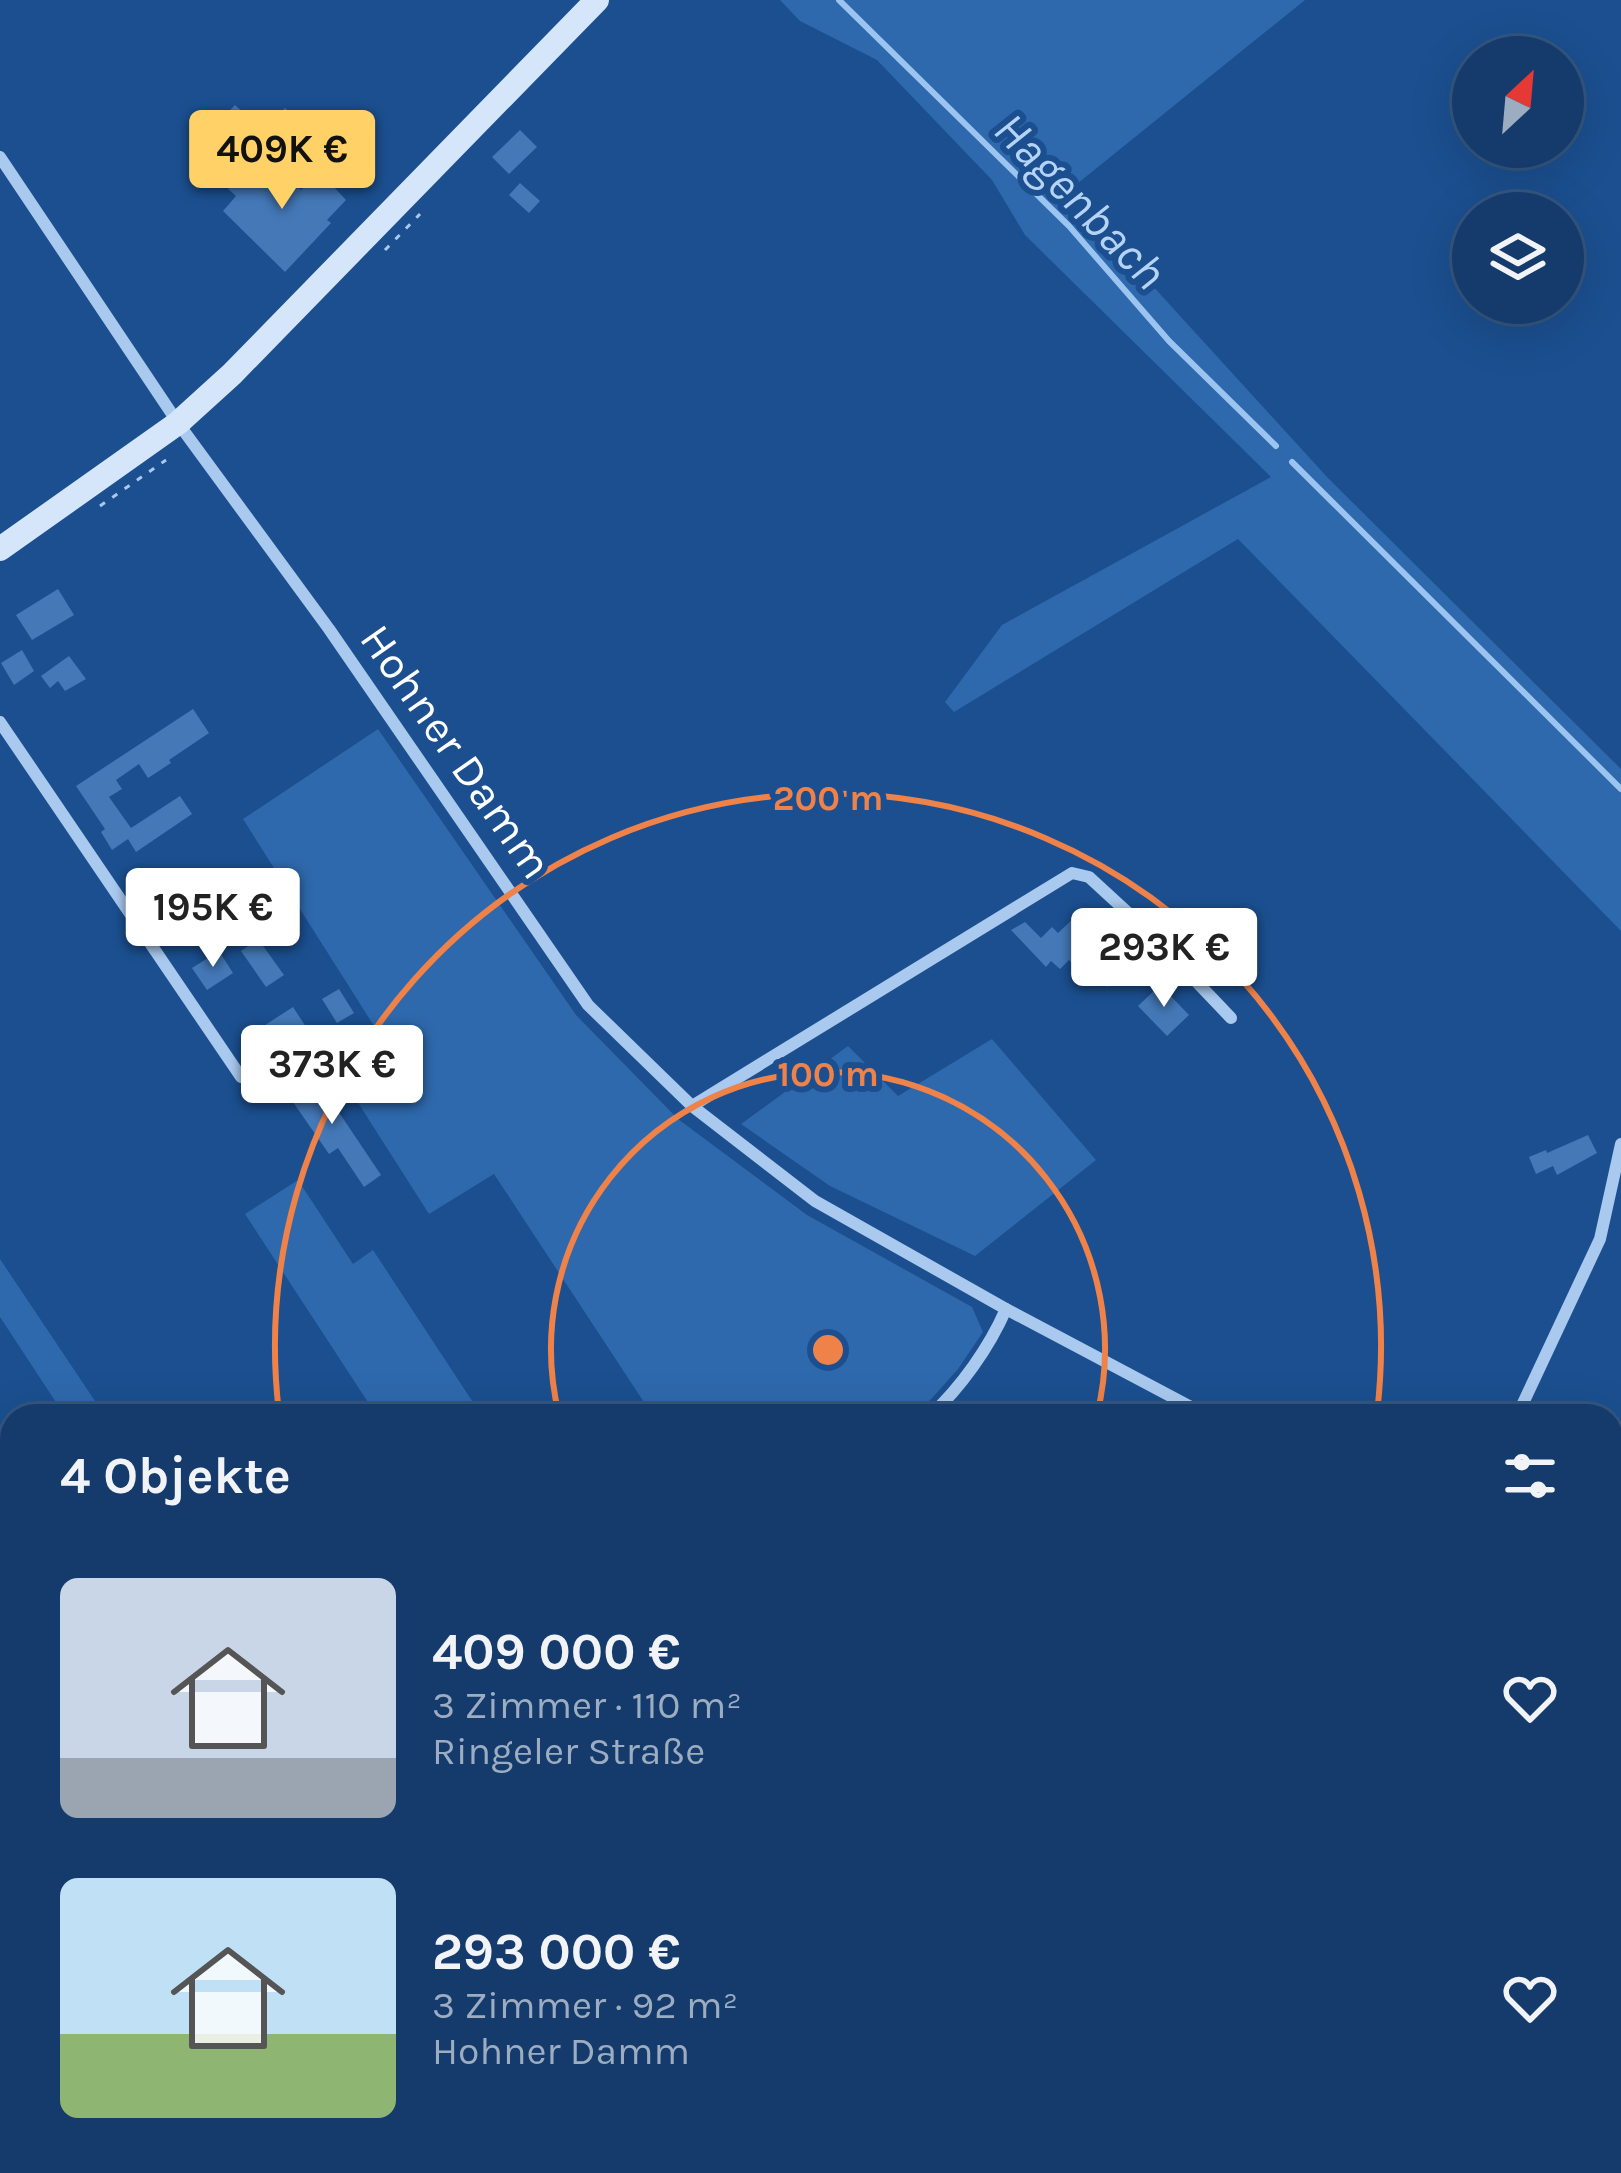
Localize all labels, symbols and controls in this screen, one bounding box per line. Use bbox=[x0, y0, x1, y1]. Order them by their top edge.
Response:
north arrow bbox=[1452, 36, 1584, 168]
map controls bbox=[1452, 36, 1584, 324]
water label: Hagenbach bbox=[982, 101, 1178, 301]
pin: 409K € bbox=[184, 110, 380, 212]
text: 409K € bbox=[216, 126, 348, 172]
button: layers bbox=[1452, 192, 1584, 324]
street label: Hohner Damm bbox=[349, 615, 563, 888]
text: 200 m bbox=[773, 777, 883, 819]
pin: 195K € bbox=[115, 868, 311, 970]
text: 195K € bbox=[153, 884, 273, 930]
pin: 293K € bbox=[1066, 908, 1262, 1010]
text: 293K € bbox=[1098, 924, 1230, 970]
pin: 373K € bbox=[234, 1025, 430, 1127]
text: 373K € bbox=[268, 1041, 396, 1087]
text: 100 m bbox=[777, 1053, 879, 1095]
centre of rings bbox=[807, 1329, 849, 1371]
icon: filters bbox=[1497, 1443, 1563, 1509]
text: 4 Objekte bbox=[60, 1446, 291, 1506]
text: 409 000 € bbox=[432, 1622, 681, 1682]
icon: home bbox=[156, 1626, 300, 1770]
icon: heart bbox=[1497, 1665, 1563, 1731]
text: 3 Zimmer · 110 m² bbox=[432, 1682, 742, 1728]
text: Ringeler Straße bbox=[432, 1728, 705, 1774]
text: 293 000 € bbox=[432, 1922, 681, 1982]
icon: home bbox=[156, 1926, 300, 2070]
icon: heart bbox=[1497, 1965, 1563, 2031]
text: 3 Zimmer · 92 m² bbox=[432, 1982, 738, 2028]
text: Hohner Damm bbox=[432, 2028, 690, 2074]

